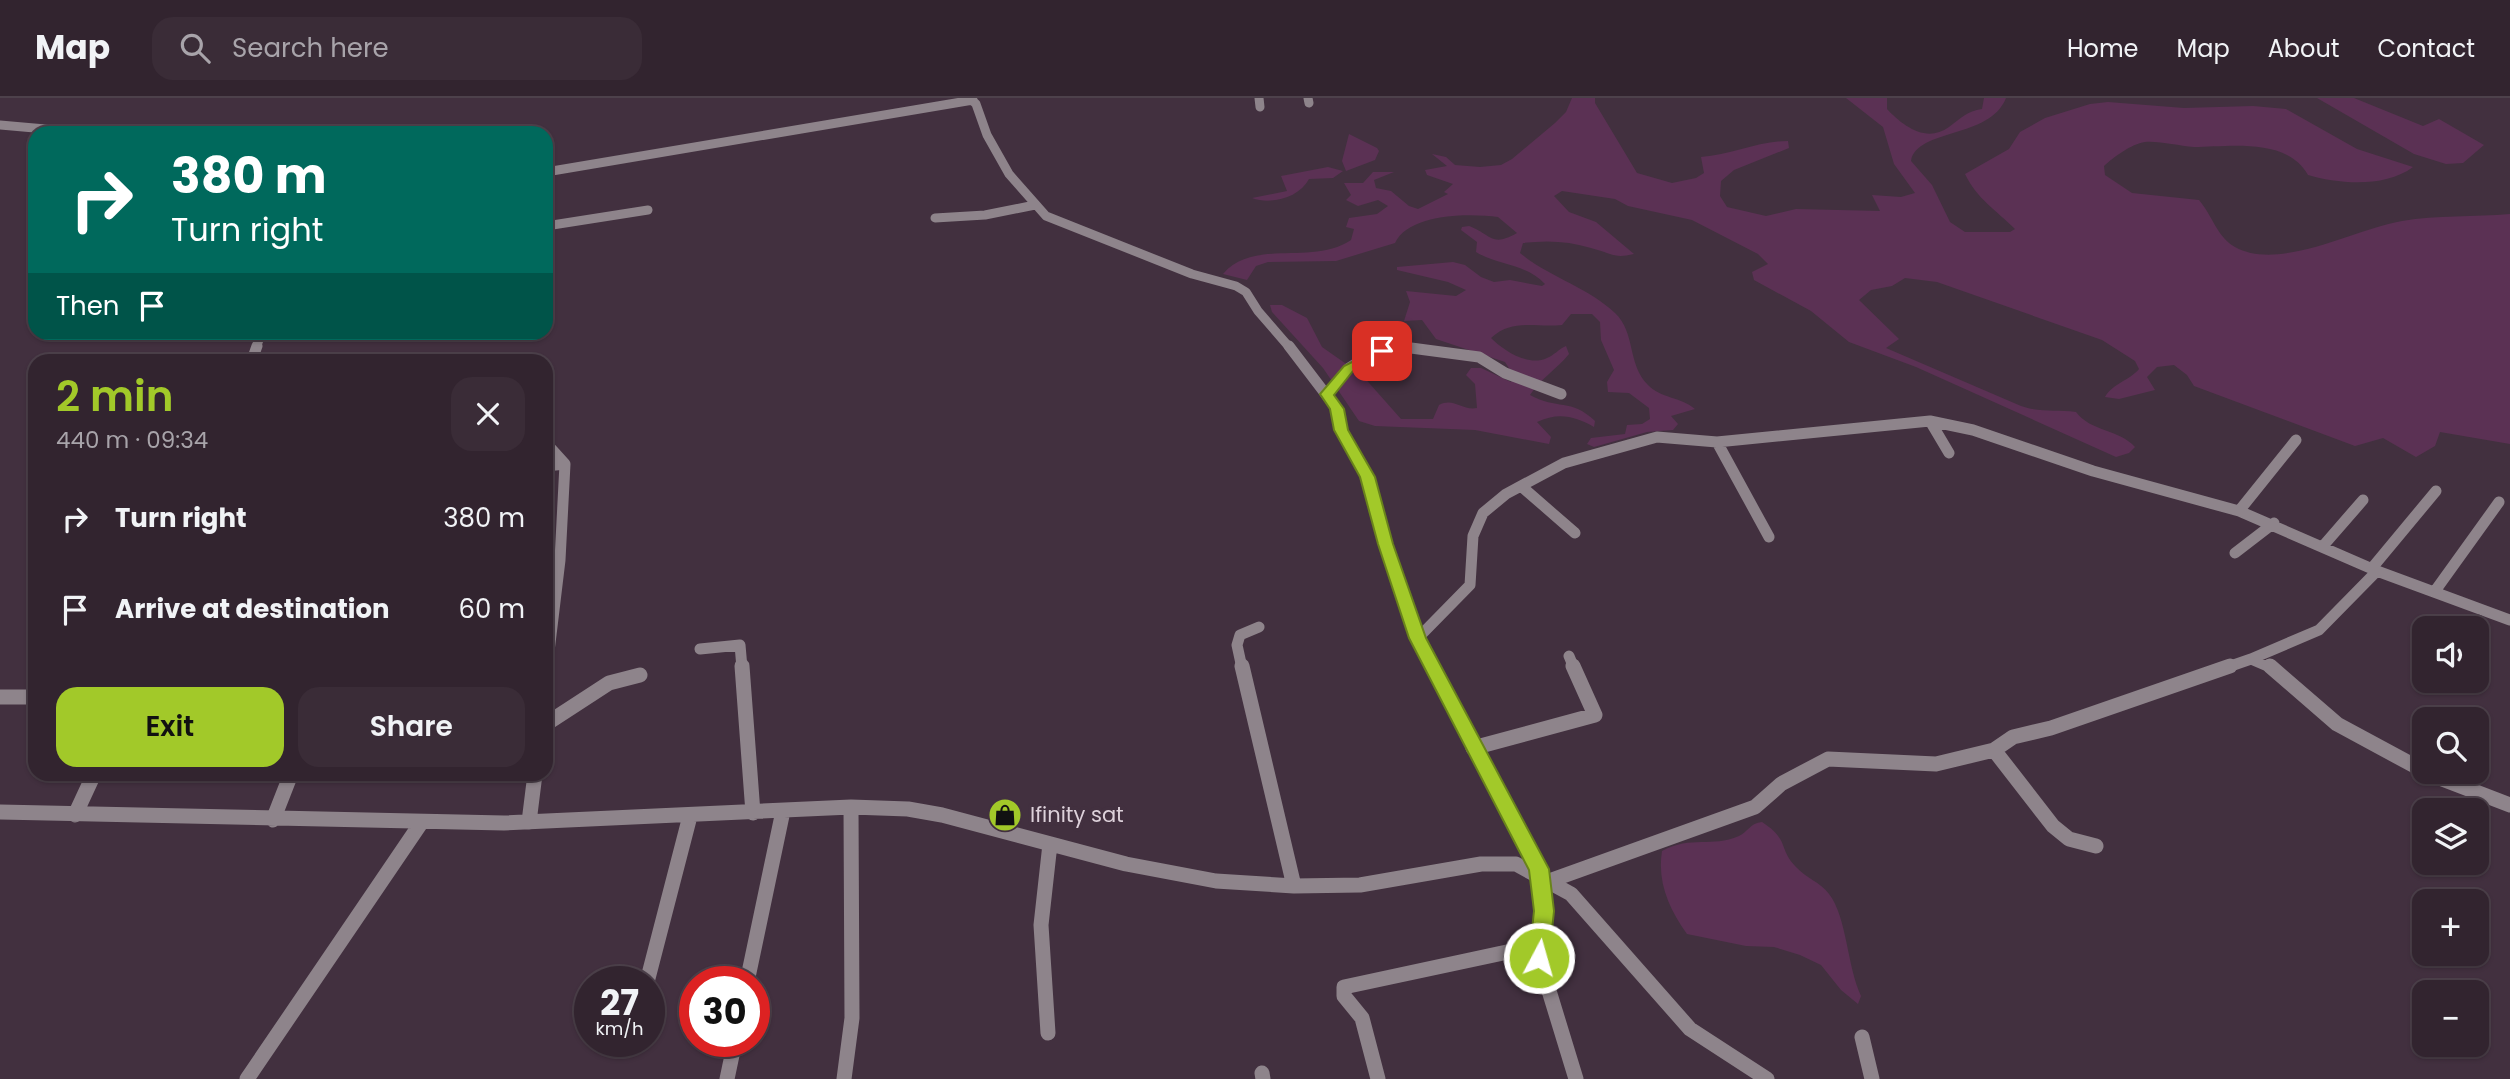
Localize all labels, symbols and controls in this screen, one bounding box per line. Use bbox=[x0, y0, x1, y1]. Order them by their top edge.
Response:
search box bbox=[152, 17, 642, 80]
text: Map bbox=[35, 24, 110, 71]
icon: search bbox=[176, 29, 214, 67]
text: Search here bbox=[232, 30, 389, 66]
text: Home bbox=[2067, 32, 2139, 65]
text: Map bbox=[2177, 32, 2230, 65]
text: About bbox=[2268, 32, 2339, 65]
text: Contact bbox=[2377, 32, 2475, 65]
text: 380 m bbox=[171, 142, 327, 210]
icon: right bbox=[56, 154, 147, 245]
text: Turn right bbox=[171, 207, 323, 252]
icon: arrive bbox=[133, 287, 171, 325]
text: Then bbox=[56, 288, 119, 324]
pin bbox=[1352, 321, 1412, 381]
icon: arrive bbox=[1363, 332, 1401, 370]
text: 2 min bbox=[56, 367, 174, 426]
button: close bbox=[451, 377, 525, 451]
text: 440 m · 09:34 bbox=[56, 424, 208, 456]
icon: right bbox=[56, 500, 94, 538]
text: Turn right bbox=[115, 500, 247, 536]
text: 380 m bbox=[443, 500, 525, 536]
icon: arrive bbox=[56, 591, 94, 629]
text: Arrive at destination bbox=[115, 591, 390, 627]
text: 60 m bbox=[458, 591, 525, 627]
map controls bbox=[2412, 616, 2489, 1057]
button: sound bbox=[2412, 616, 2489, 693]
button: Exit bbox=[56, 687, 284, 767]
button: Share bbox=[298, 687, 525, 767]
button: search bbox=[2412, 707, 2489, 784]
shop icon: Ifinity sat bbox=[986, 796, 1024, 834]
button: layers bbox=[2412, 798, 2489, 875]
place label: Ifinity sat bbox=[1030, 800, 1124, 829]
button: + bbox=[2412, 889, 2489, 966]
position arrow bbox=[1502, 921, 1576, 995]
speed limit sign: 30 bbox=[679, 966, 770, 1057]
text: 27 bbox=[600, 978, 639, 1027]
button: − bbox=[2412, 980, 2489, 1057]
text: km/h bbox=[596, 1016, 643, 1041]

